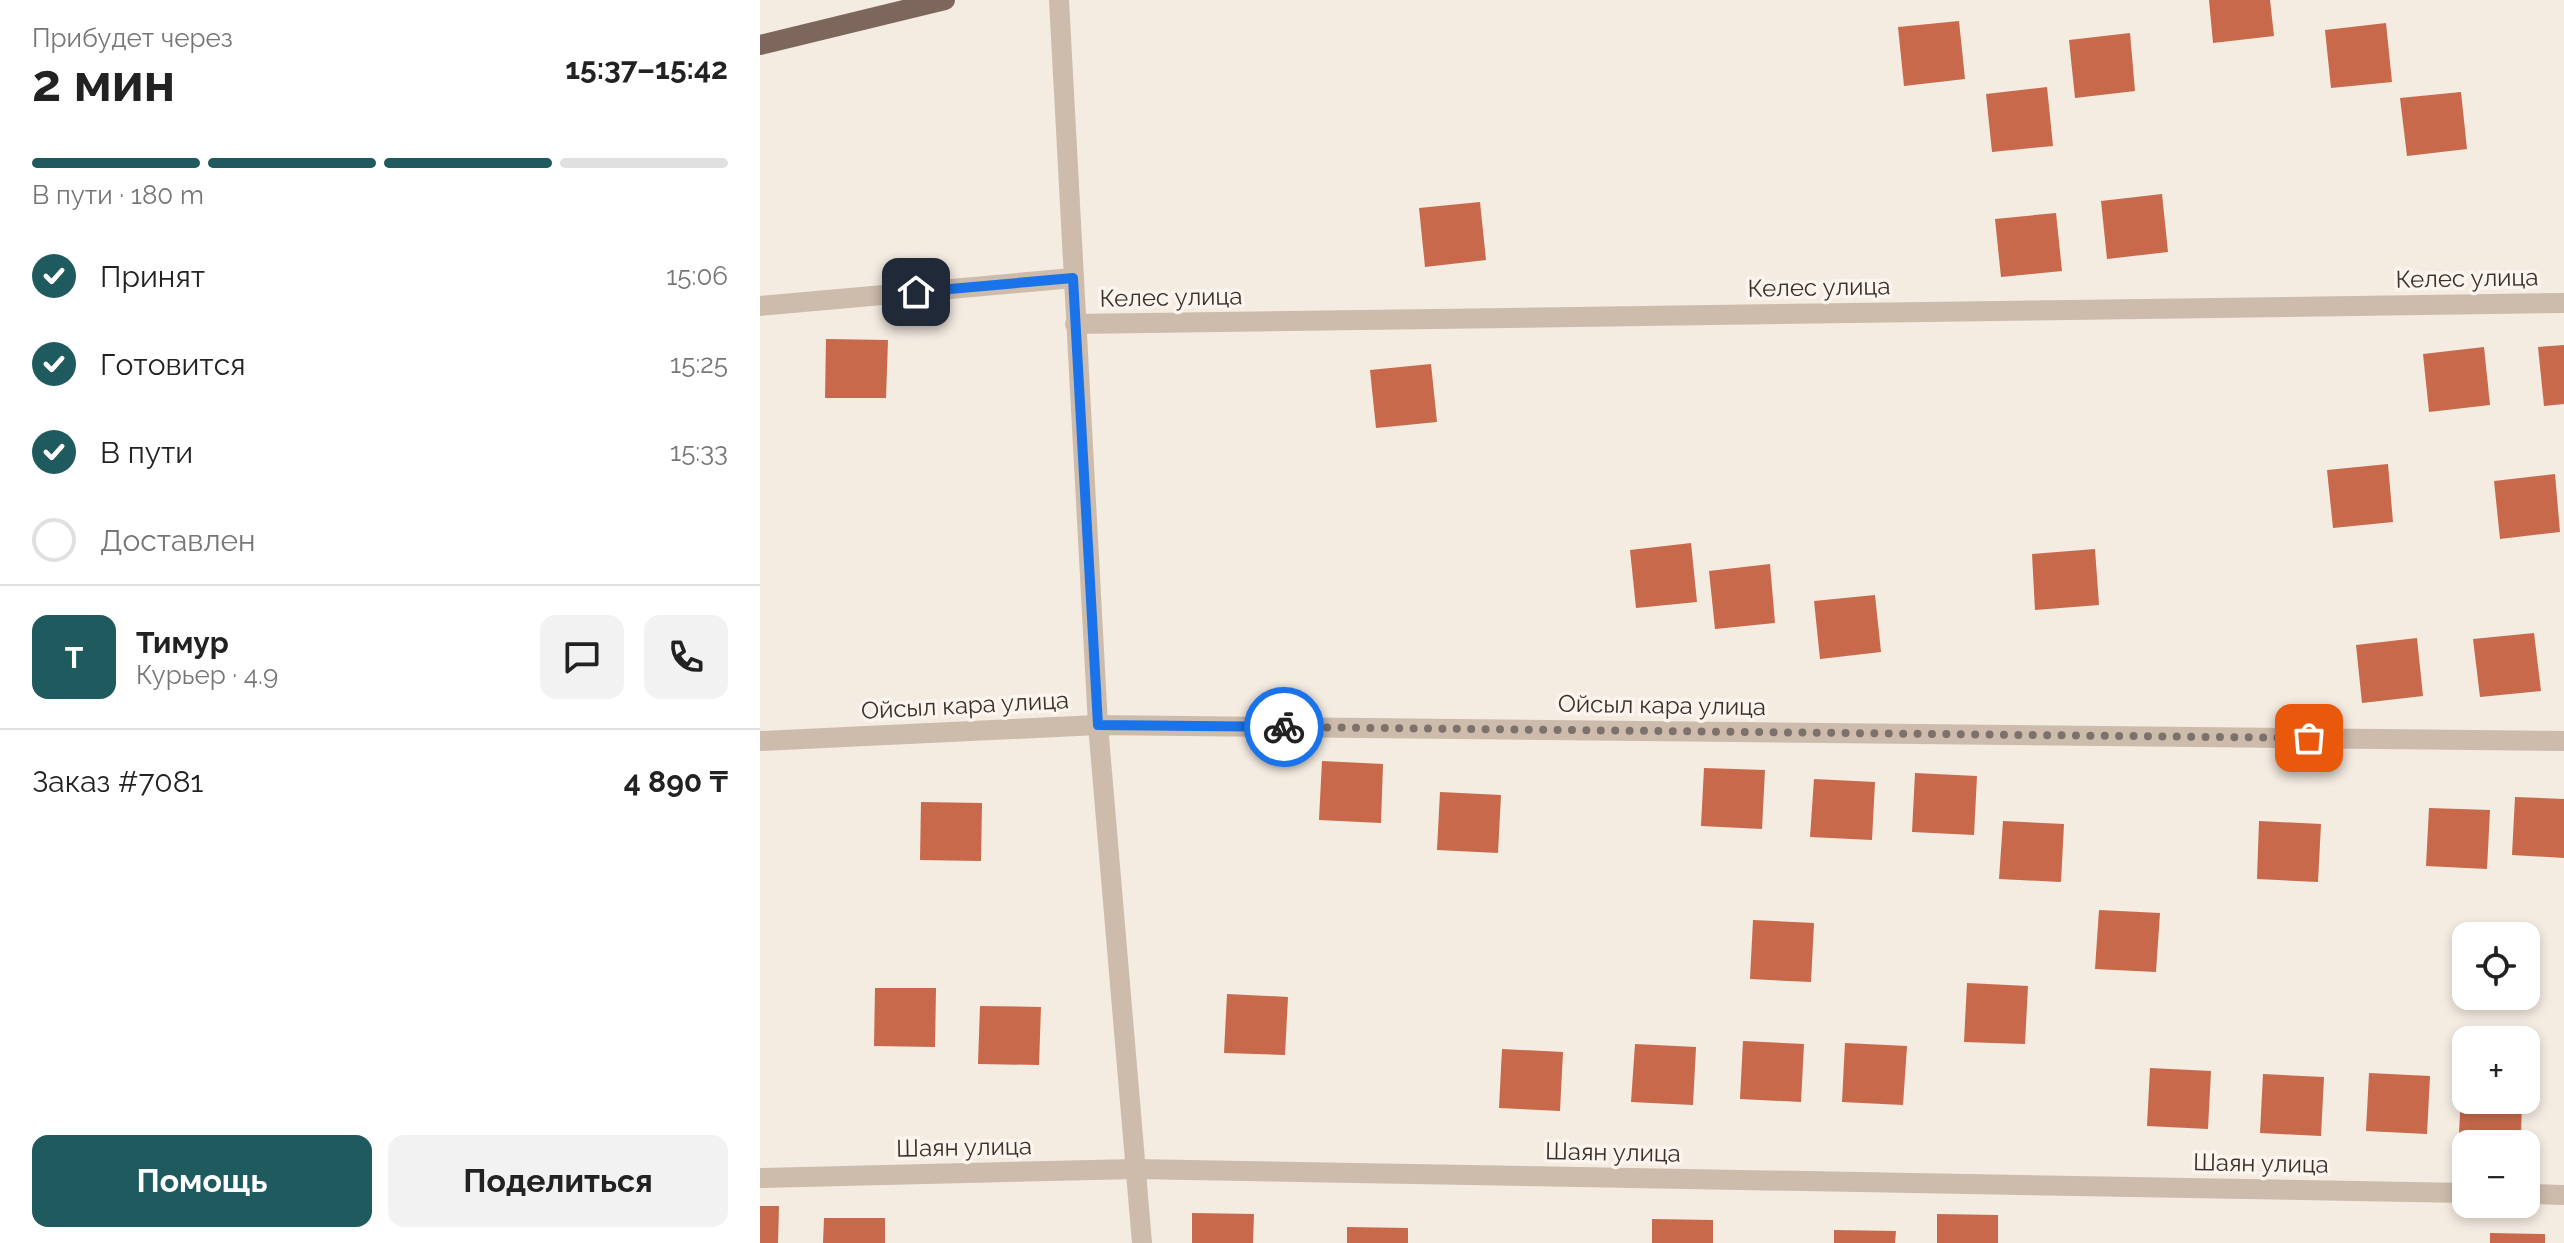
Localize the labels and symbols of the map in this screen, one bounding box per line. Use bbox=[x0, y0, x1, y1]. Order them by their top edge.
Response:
pin bbox=[882, 258, 950, 326]
street label: Келес улица bbox=[2395, 262, 2539, 294]
street label: Келес улица bbox=[1747, 271, 1891, 303]
street label: Келес улица bbox=[1099, 281, 1243, 313]
street label: Ойсыл кара улица bbox=[860, 685, 1070, 725]
courier bbox=[1244, 687, 1324, 767]
street label: Ойсыл кара улица bbox=[1558, 689, 1766, 721]
pin bbox=[2275, 704, 2343, 772]
street label: Шаян улица bbox=[896, 1131, 1032, 1163]
street label: Шаян улица bbox=[1545, 1136, 1681, 1168]
street label: Шаян улица bbox=[2193, 1147, 2329, 1179]

